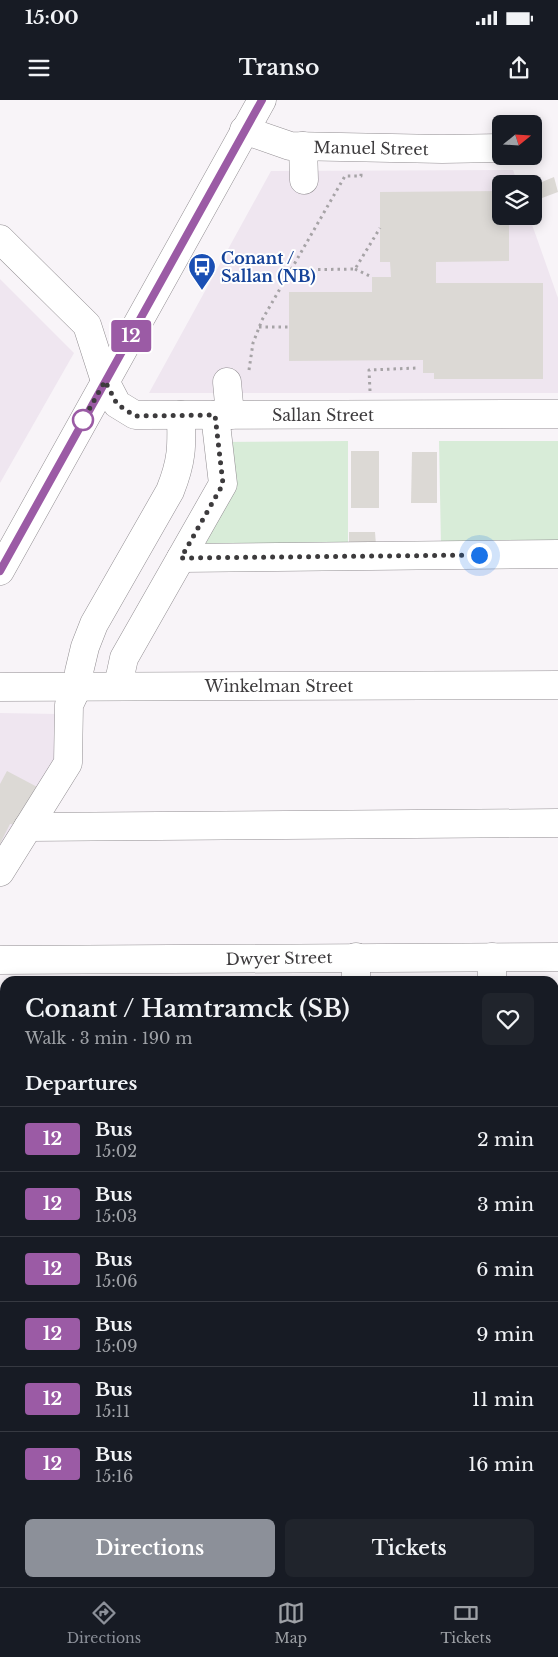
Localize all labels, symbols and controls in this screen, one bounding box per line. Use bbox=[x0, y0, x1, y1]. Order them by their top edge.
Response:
text: 15:00 bbox=[25, 6, 79, 29]
icon: menu bbox=[25, 54, 53, 82]
text: Transo bbox=[239, 54, 319, 81]
icon: share bbox=[505, 54, 533, 82]
north arrow bbox=[492, 115, 542, 165]
map controls bbox=[492, 115, 542, 225]
street label: Manuel Street bbox=[313, 137, 429, 159]
button: layers bbox=[492, 175, 542, 225]
place label: Conant / Sallan (NB) bbox=[221, 248, 316, 286]
bus stop icon: Conant / Sallan (NB) bbox=[187, 252, 217, 291]
line badge: 12 bbox=[108, 320, 154, 352]
text: 12 bbox=[121, 325, 141, 347]
street label: Sallan Street bbox=[272, 405, 374, 425]
unlabelled marker bbox=[72, 409, 94, 431]
your location bbox=[467, 543, 492, 568]
street label: Winkelman Street bbox=[204, 676, 353, 696]
street label: Dwyer Street bbox=[225, 947, 333, 969]
button: heart bbox=[482, 993, 534, 1045]
text: Conant / Hamtramck (SB) bbox=[25, 994, 350, 1023]
text: Walk · 3 min · 190 m bbox=[25, 1028, 192, 1048]
text: Departures bbox=[25, 1072, 137, 1095]
text: Bus bbox=[95, 1118, 132, 1141]
text: 12 bbox=[43, 1128, 62, 1150]
text: 2 min bbox=[477, 1128, 534, 1151]
text: 15:02 bbox=[95, 1141, 137, 1161]
text: Bus bbox=[95, 1183, 132, 1206]
text: 12 bbox=[43, 1193, 62, 1215]
text: 3 min bbox=[477, 1193, 534, 1216]
text: 15:03 bbox=[95, 1206, 137, 1226]
text: Bus bbox=[95, 1248, 132, 1271]
text: 12 bbox=[43, 1258, 62, 1280]
text: 6 min bbox=[476, 1258, 534, 1281]
text: 15:06 bbox=[95, 1271, 138, 1291]
text: Bus bbox=[95, 1313, 132, 1336]
text: 12 bbox=[43, 1323, 62, 1345]
text: 9 min bbox=[476, 1323, 534, 1346]
text: 15:09 bbox=[95, 1336, 138, 1356]
text: Bus bbox=[95, 1378, 132, 1401]
text: 12 bbox=[43, 1388, 62, 1410]
text: 11 min bbox=[472, 1388, 534, 1411]
text: 15:11 bbox=[95, 1401, 130, 1421]
text: Bus bbox=[95, 1443, 132, 1466]
text: 12 bbox=[43, 1453, 62, 1475]
text: 16 min bbox=[468, 1453, 534, 1476]
text: 15:16 bbox=[95, 1466, 133, 1486]
button: Directions bbox=[25, 1519, 275, 1577]
button: Tickets bbox=[285, 1519, 534, 1577]
tab: Directions bbox=[67, 1599, 141, 1647]
tab: Map bbox=[275, 1599, 307, 1647]
tab: Tickets bbox=[440, 1599, 491, 1647]

